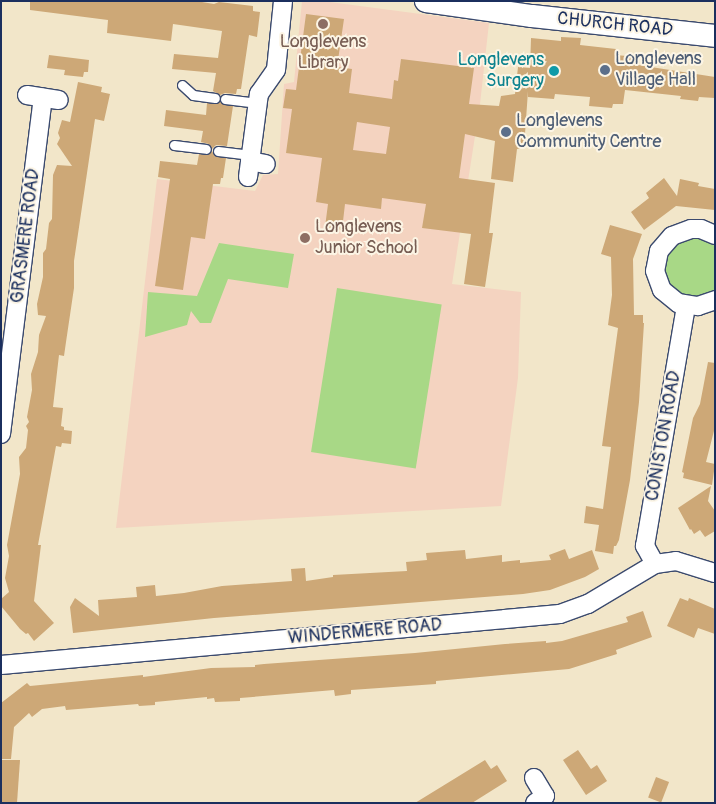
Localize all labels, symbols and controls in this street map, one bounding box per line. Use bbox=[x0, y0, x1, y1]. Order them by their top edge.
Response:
street label: CHURCH ROAD bbox=[556, 8, 674, 42]
marker: Longlevens Library bbox=[317, 18, 329, 30]
place label: Longlevens Library bbox=[280, 32, 366, 74]
place label: Longlevens Village Hall bbox=[615, 49, 702, 92]
place label: Longlevens Surgery bbox=[457, 50, 544, 92]
marker: Longlevens Village Hall bbox=[599, 64, 611, 76]
marker: Longlevens Surgery bbox=[548, 65, 560, 77]
place label: Longlevens Community Centre bbox=[516, 111, 661, 154]
marker: Longlevens Community Centre bbox=[500, 126, 512, 138]
street label: GRASMERE ROAD bbox=[7, 168, 45, 304]
place label: Longlevens Junior School bbox=[315, 217, 418, 260]
marker: Longlevens Junior School bbox=[299, 232, 311, 244]
street label: CONISTON ROAD bbox=[642, 369, 686, 503]
street label: WINDERMERE ROAD bbox=[287, 615, 443, 649]

